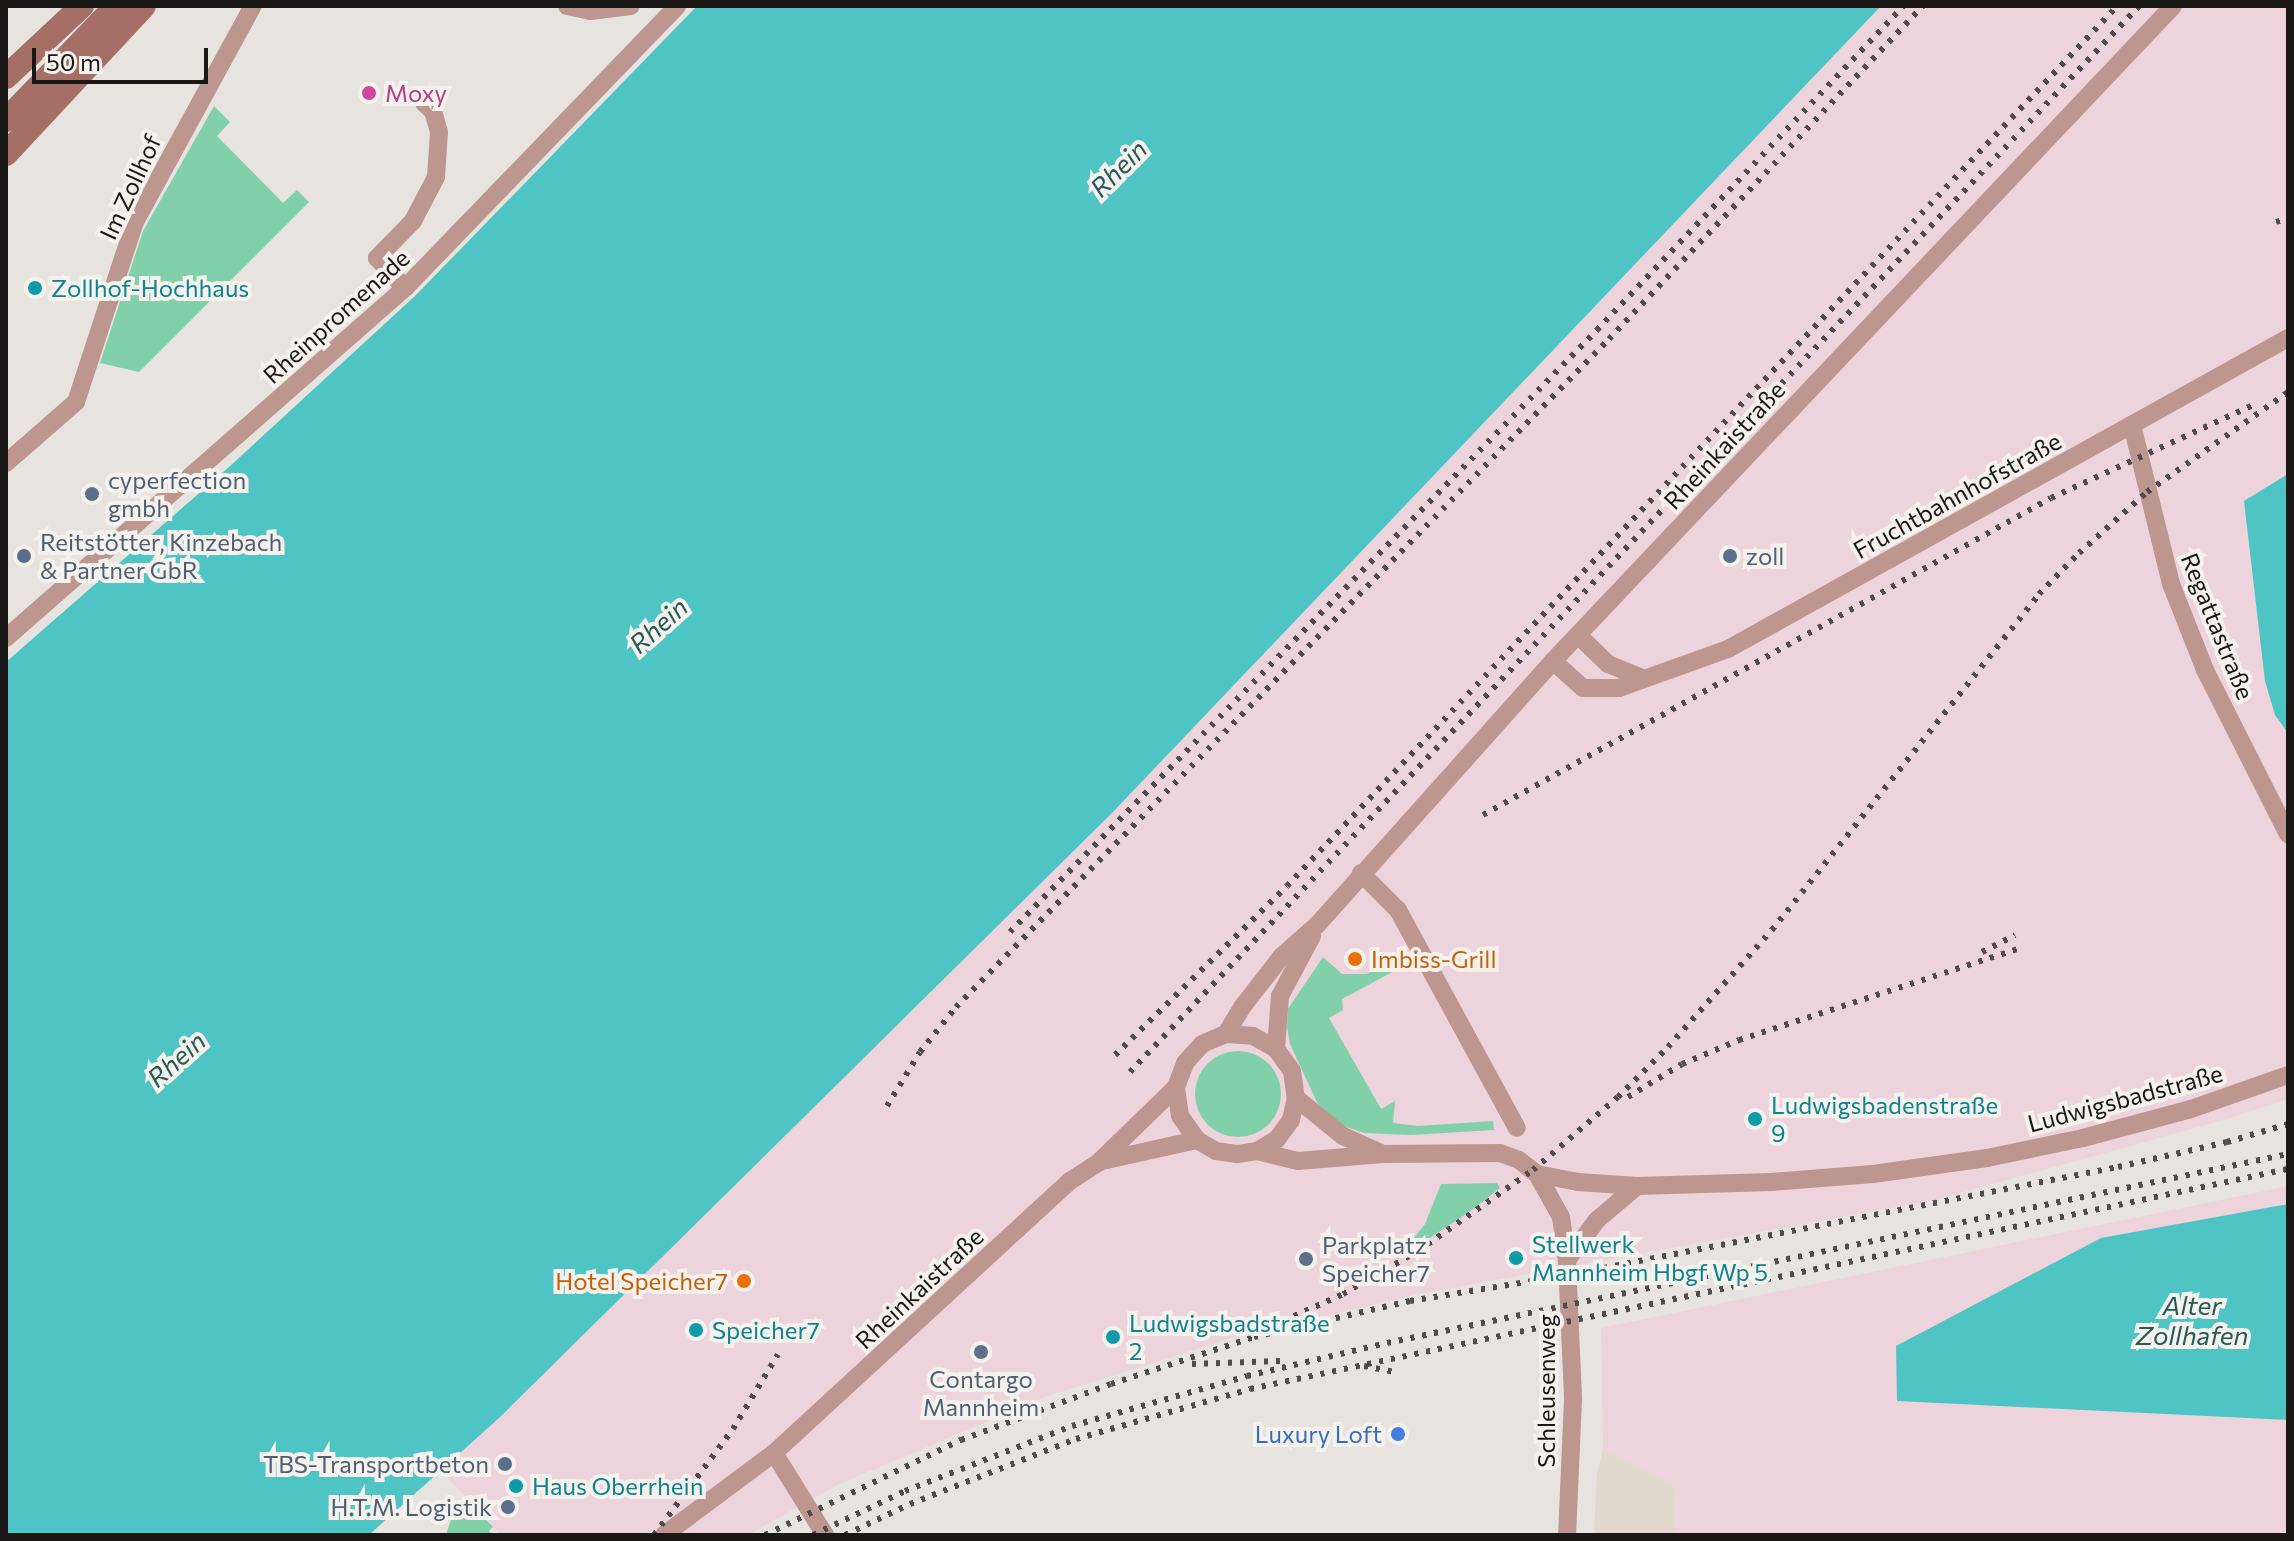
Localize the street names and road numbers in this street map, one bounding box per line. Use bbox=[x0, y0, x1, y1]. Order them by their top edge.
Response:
street label: Im Zollhof bbox=[93, 130, 167, 244]
street label: Rheinpromenade bbox=[257, 243, 415, 389]
street label: Rheinkaistraße bbox=[1658, 375, 1790, 515]
street label: Fruchtbahnhofstraße bbox=[1848, 426, 2066, 564]
street label: Regattastraße bbox=[2176, 549, 2260, 703]
street label: Ludwigsbadstraße bbox=[2024, 1058, 2226, 1138]
street label: Rheinkaistraße bbox=[849, 1222, 989, 1354]
street label: Schleusenweg bbox=[1532, 1314, 1560, 1468]

